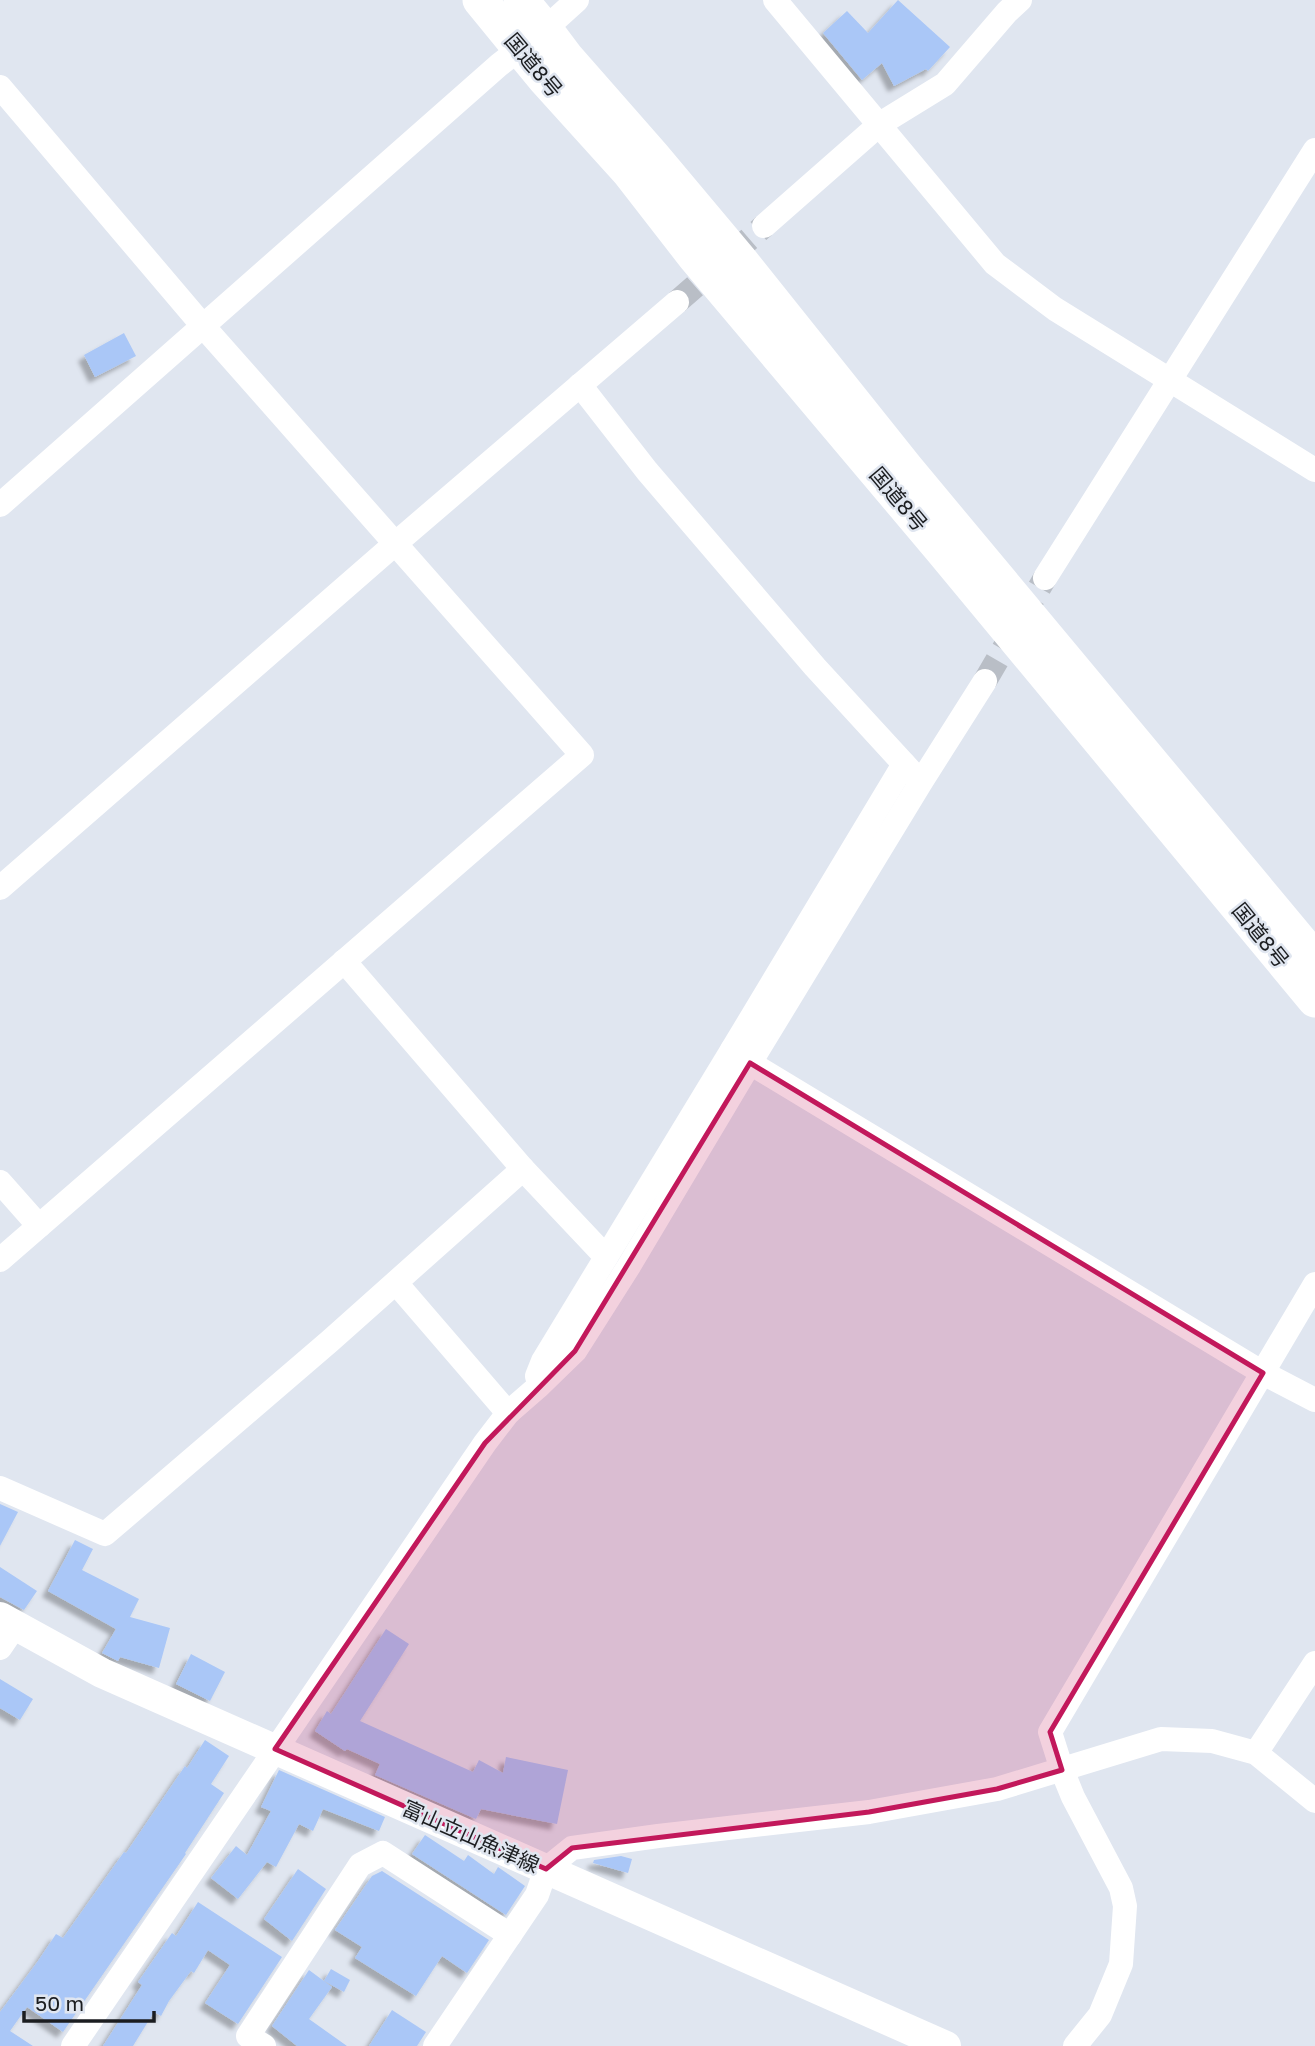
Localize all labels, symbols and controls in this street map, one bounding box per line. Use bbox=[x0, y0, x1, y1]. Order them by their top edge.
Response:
street label: 国道8号 bbox=[500, 28, 568, 102]
street label: 国道8号 bbox=[865, 462, 933, 536]
street label: 国道8号 bbox=[1227, 897, 1295, 973]
street label: 富山立山魚津線 bbox=[399, 1794, 543, 1878]
scale bar bbox=[24, 1980, 154, 2024]
text: 50 m bbox=[35, 1990, 84, 2016]

